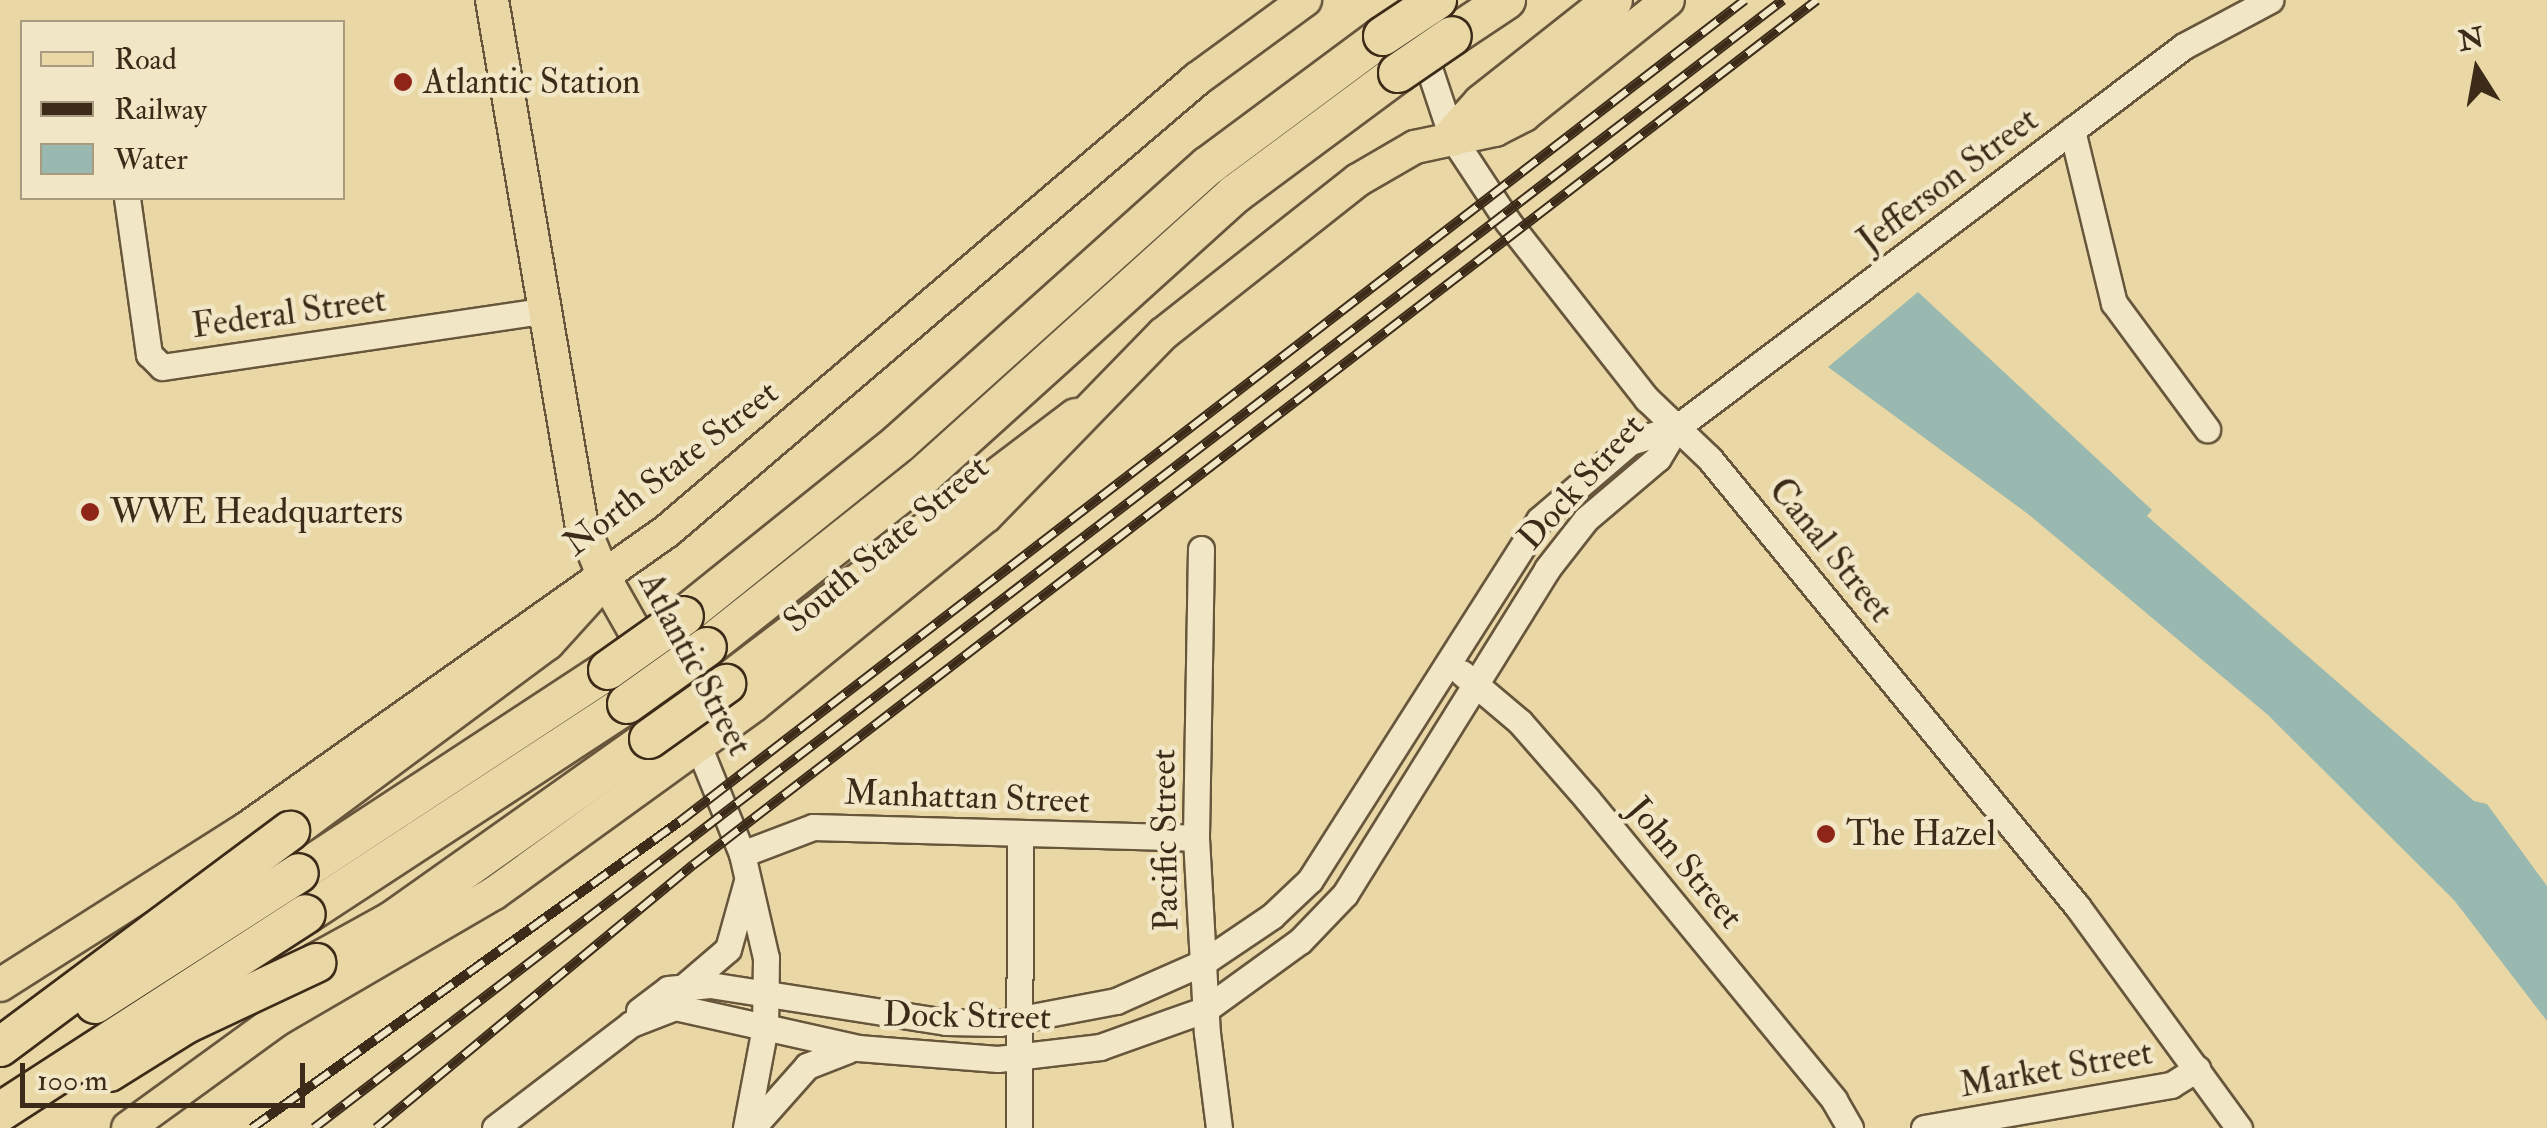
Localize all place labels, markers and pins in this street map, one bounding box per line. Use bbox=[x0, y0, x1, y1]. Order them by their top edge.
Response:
place label: Atlantic Station bbox=[423, 61, 640, 103]
marker: Atlantic Station bbox=[392, 71, 414, 93]
place label: WWE Headquarters bbox=[110, 491, 403, 533]
marker: WWE Headquarters bbox=[79, 501, 101, 523]
place label: The Hazel bbox=[1846, 813, 1996, 855]
marker: The Hazel bbox=[1815, 823, 1837, 845]

